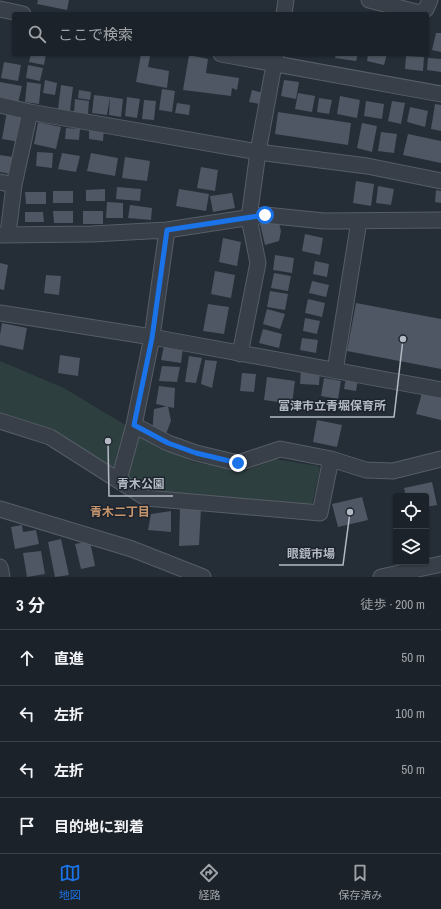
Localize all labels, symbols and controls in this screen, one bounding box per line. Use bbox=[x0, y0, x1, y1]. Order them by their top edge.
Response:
search box bbox=[12, 12, 429, 56]
icon: search bbox=[26, 23, 48, 45]
text: ここで検索 bbox=[58, 24, 133, 45]
route start bbox=[256, 206, 274, 224]
callout: 富津市立青堀保育所 bbox=[270, 393, 394, 417]
text: 富津市立青堀保育所 bbox=[278, 398, 386, 414]
route end bbox=[229, 454, 247, 472]
callout: 青木公園 bbox=[109, 472, 173, 496]
text: 青木公園 bbox=[117, 476, 165, 492]
map controls bbox=[393, 493, 429, 565]
button: locate bbox=[393, 493, 429, 529]
district label: 青木二丁目 bbox=[90, 504, 150, 520]
button: layers bbox=[393, 529, 429, 565]
callout: 眼鏡市場 bbox=[279, 541, 343, 565]
text: 眼鏡市場 bbox=[287, 546, 335, 562]
text: 3 分 bbox=[16, 593, 45, 616]
text: 徒歩 · 200 m bbox=[360, 596, 425, 613]
icon: ahead bbox=[16, 647, 38, 669]
text: 直進 bbox=[54, 648, 84, 669]
text: 50 m bbox=[401, 649, 425, 666]
icon: left bbox=[16, 703, 38, 725]
text: 左折 bbox=[54, 704, 84, 725]
text: 100 m bbox=[395, 705, 425, 722]
icon: left bbox=[16, 759, 38, 781]
text: 左折 bbox=[54, 760, 84, 781]
text: 50 m bbox=[401, 761, 425, 778]
icon: arrive bbox=[16, 815, 38, 837]
text: 目的地に到着 bbox=[54, 816, 144, 837]
tab: 地図 bbox=[59, 862, 81, 902]
tab: 経路 bbox=[198, 862, 220, 902]
tab: 保存済み bbox=[338, 862, 382, 902]

